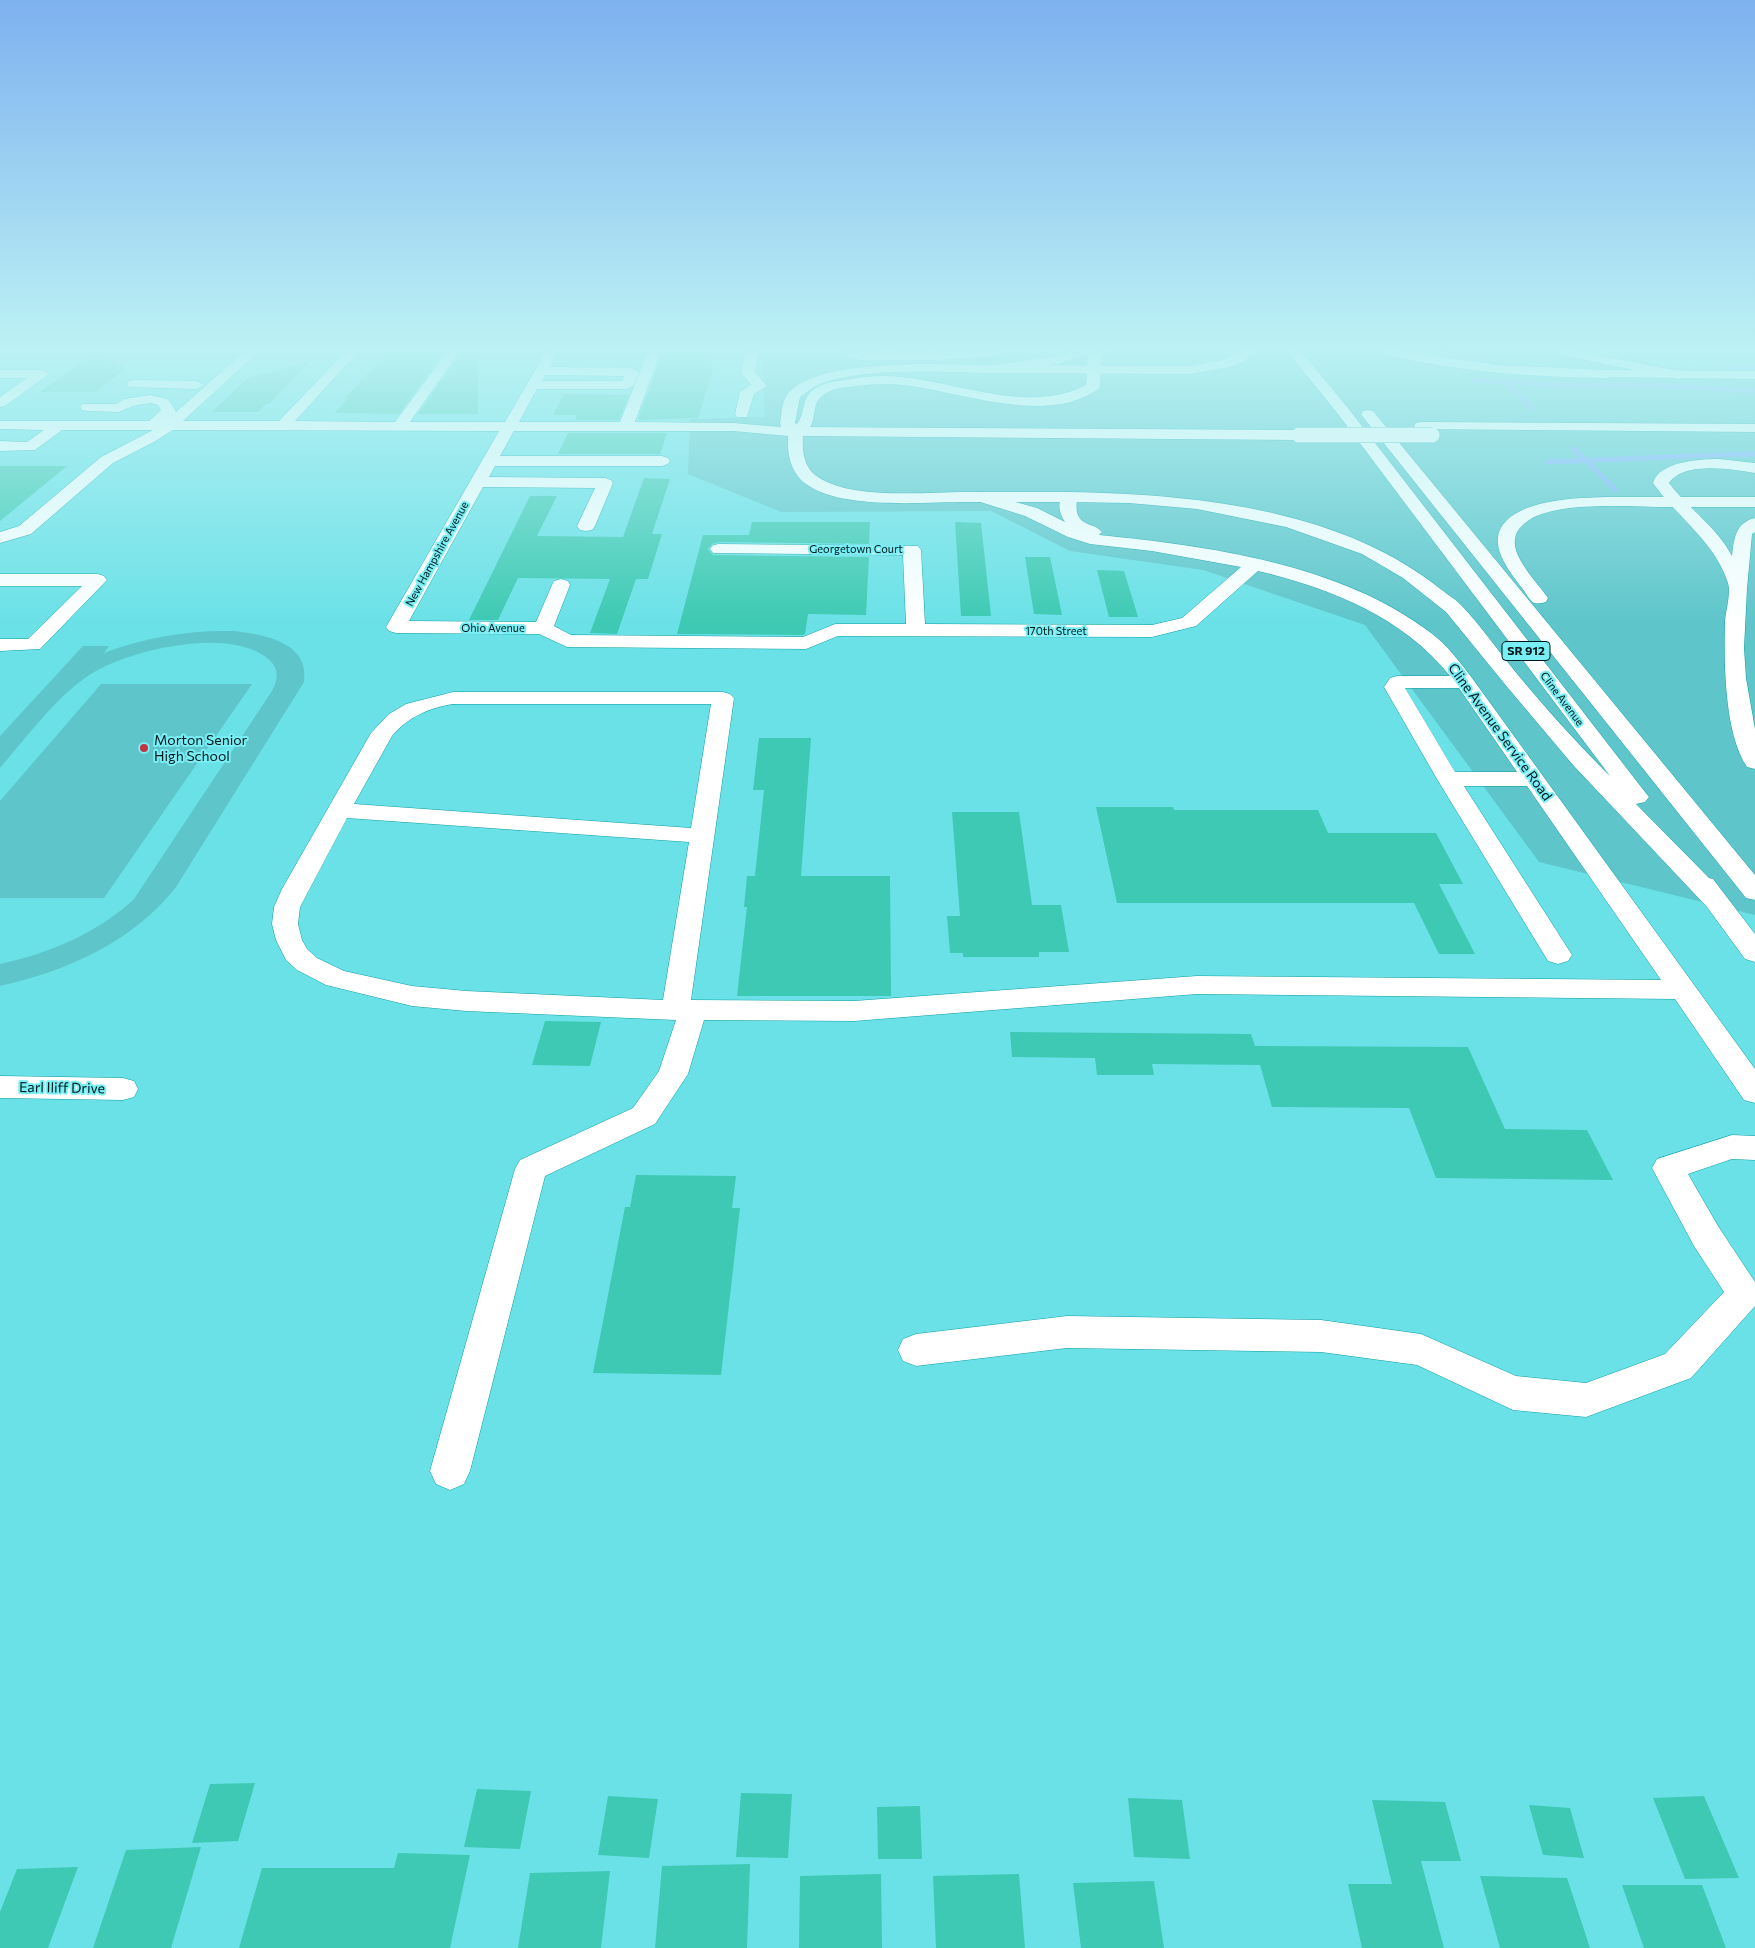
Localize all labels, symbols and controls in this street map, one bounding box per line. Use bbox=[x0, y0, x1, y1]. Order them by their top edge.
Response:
street label: New Hampshire Avenue bbox=[403, 499, 471, 609]
street label: Georgetown Court bbox=[809, 542, 903, 556]
street label: Ohio Avenue bbox=[461, 621, 525, 635]
street label: 170th Street bbox=[1025, 624, 1087, 638]
road number: SR 912 bbox=[1502, 641, 1550, 660]
street label: Cline Avenue Service Road bbox=[1444, 660, 1556, 804]
street label: Cline Avenue bbox=[1537, 669, 1587, 729]
place label: Morton Senior High School bbox=[154, 732, 247, 764]
marker: Morton Senior High School bbox=[138, 742, 150, 754]
street label: Earl Iliff Drive bbox=[19, 1079, 105, 1097]

